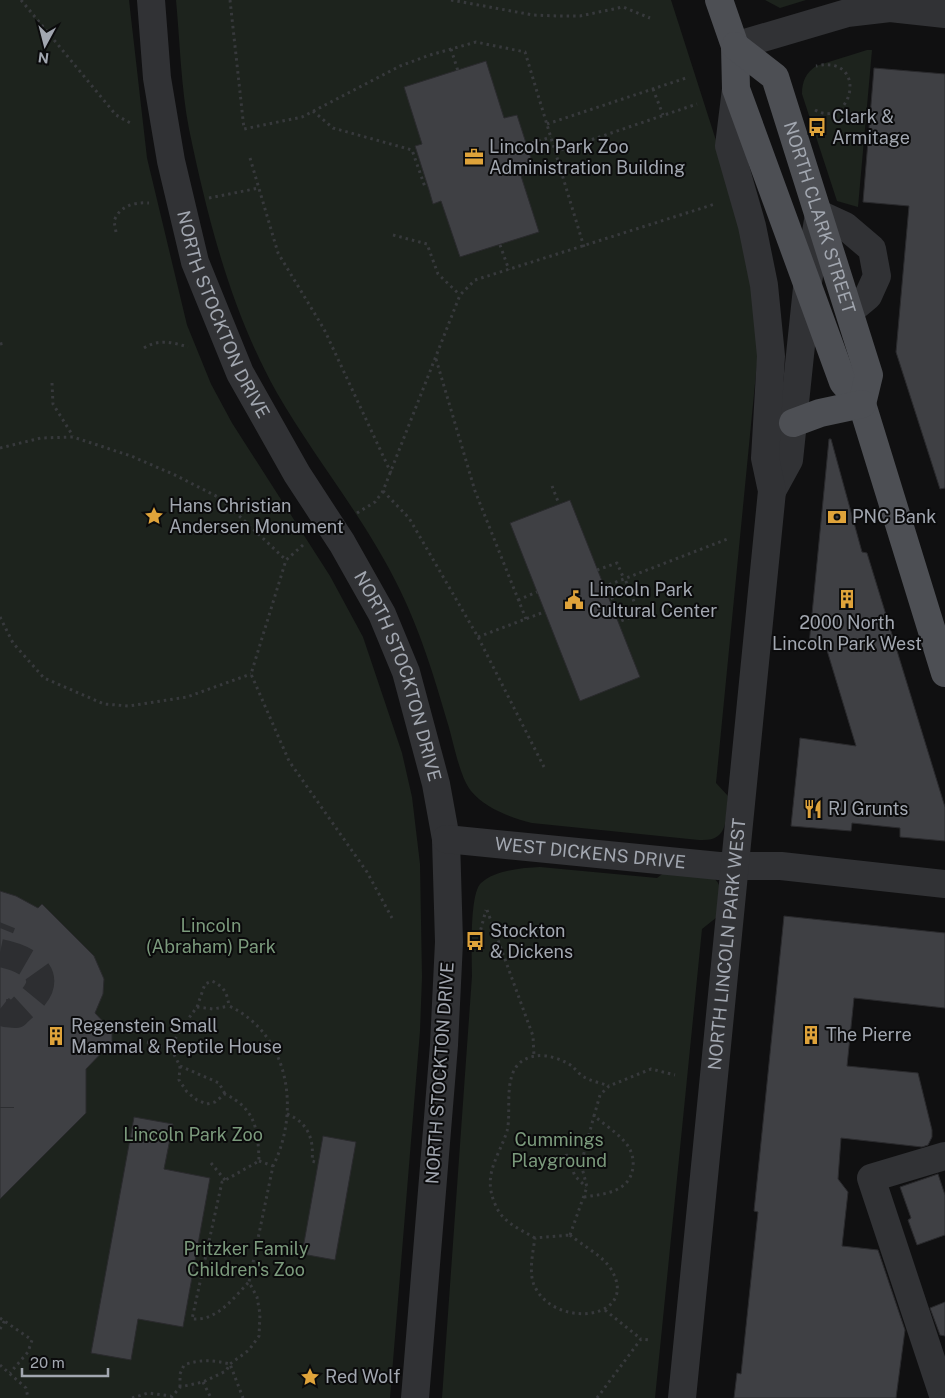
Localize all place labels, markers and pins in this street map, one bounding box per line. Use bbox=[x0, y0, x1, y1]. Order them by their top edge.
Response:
place label: Clark & Armitage bbox=[832, 106, 910, 148]
bus stop icon: Clark & Armitage bbox=[806, 116, 828, 138]
place label: Lincoln Park Zoo Administration Building bbox=[489, 136, 685, 178]
office icon: Lincoln Park Zoo Administration Building bbox=[463, 146, 485, 168]
place label: Hans Christian Andersen Monument bbox=[169, 495, 344, 537]
place icon: Hans Christian Andersen Monument bbox=[143, 505, 165, 527]
bank icon: PNC Bank bbox=[826, 506, 848, 528]
place label: PNC Bank bbox=[852, 506, 936, 527]
place label: Lincoln Park Cultural Center bbox=[589, 579, 717, 621]
building icon: 2000 North Lincoln Park West bbox=[836, 588, 858, 610]
public building icon: Lincoln Park Cultural Center bbox=[563, 589, 585, 611]
place label: 2000 North Lincoln Park West bbox=[772, 612, 922, 654]
restaurant icon: RJ Grunts bbox=[802, 798, 824, 820]
place label: RJ Grunts bbox=[828, 798, 908, 819]
place label: Stockton & Dickens bbox=[490, 920, 573, 962]
bus stop icon: Stockton & Dickens bbox=[464, 930, 486, 952]
place label: Regenstein Small Mammal & Reptile House bbox=[71, 1015, 282, 1057]
building icon: The Pierre bbox=[800, 1024, 822, 1046]
place label: The Pierre bbox=[826, 1024, 912, 1045]
building icon: Regenstein Small Mammal & Reptile House bbox=[45, 1025, 67, 1047]
place icon: Red Wolf bbox=[299, 1366, 321, 1388]
place label: Red Wolf bbox=[325, 1366, 400, 1387]

